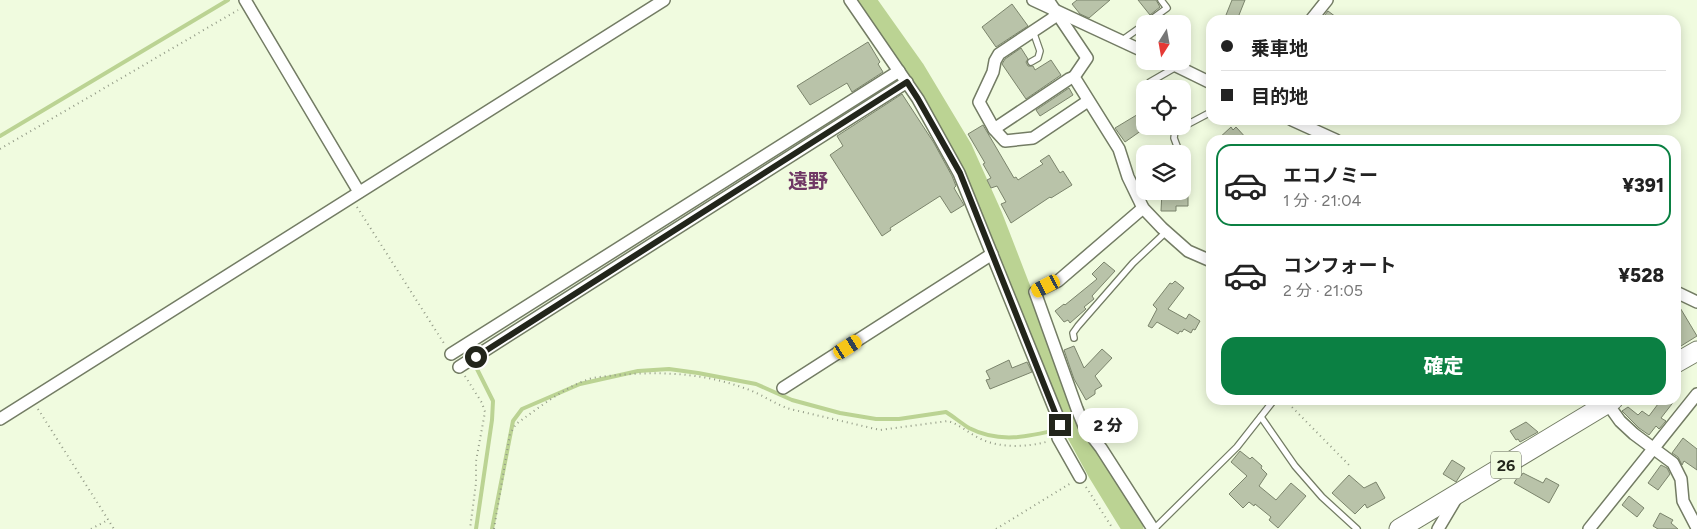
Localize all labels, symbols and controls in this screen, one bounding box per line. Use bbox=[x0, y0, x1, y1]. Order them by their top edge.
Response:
north arrow bbox=[1136, 15, 1191, 70]
map controls bbox=[1136, 15, 1191, 200]
text: 乗車地 bbox=[1251, 37, 1308, 60]
button: locate bbox=[1136, 80, 1191, 135]
text: 目的地 bbox=[1251, 85, 1308, 108]
button: layers bbox=[1136, 145, 1191, 200]
icon: car bbox=[1223, 163, 1268, 208]
text: エコノミー bbox=[1283, 164, 1378, 187]
district label: 遠野 bbox=[788, 169, 828, 193]
text: ¥391 bbox=[1622, 174, 1664, 197]
text: 1 分 · 21:04 bbox=[1283, 191, 1361, 210]
icon: car bbox=[1223, 253, 1268, 298]
text: コンフォート bbox=[1283, 254, 1396, 277]
text: ¥528 bbox=[1618, 264, 1664, 287]
car bbox=[1029, 273, 1062, 299]
text: 2 分 · 21:05 bbox=[1283, 281, 1363, 300]
car bbox=[831, 333, 864, 361]
button: 確定 bbox=[1221, 337, 1666, 395]
route start bbox=[465, 346, 487, 368]
callout: 2 分 bbox=[1078, 408, 1138, 442]
route end bbox=[1049, 414, 1071, 436]
text: 2 分 bbox=[1093, 416, 1123, 435]
road number: 26 bbox=[1491, 452, 1521, 478]

